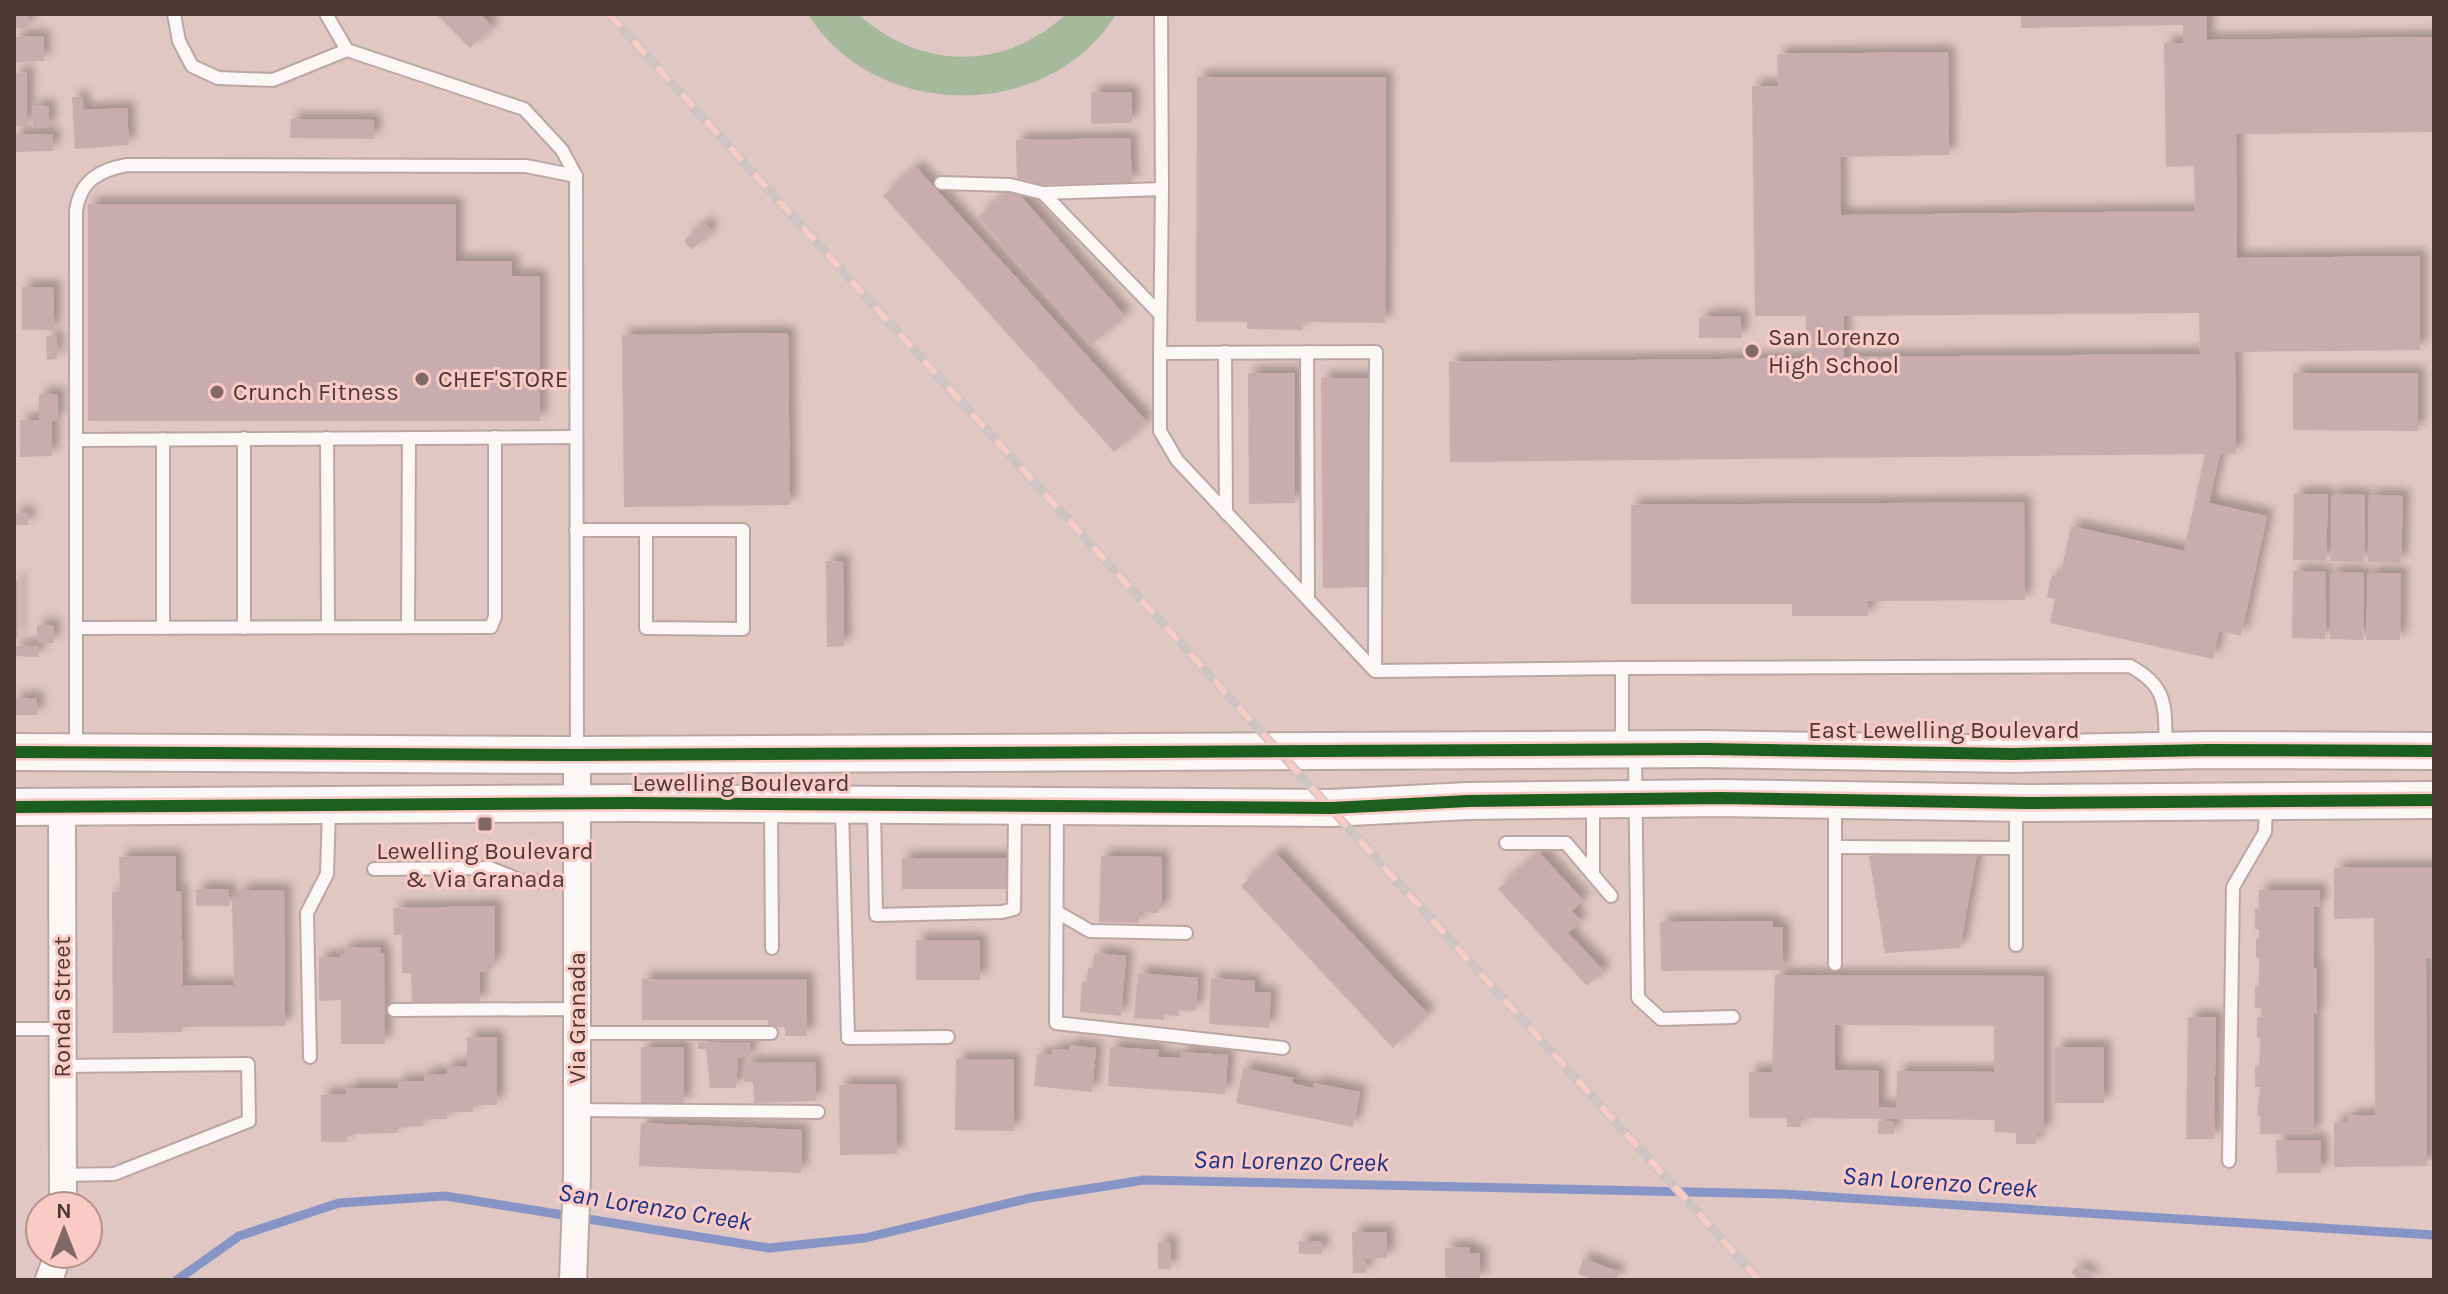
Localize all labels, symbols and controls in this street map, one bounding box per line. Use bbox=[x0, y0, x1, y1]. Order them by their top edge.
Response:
place label: San Lorenzo High School bbox=[1768, 323, 1900, 379]
marker: San Lorenzo High School bbox=[1743, 342, 1761, 360]
place label: CHEF'STORE bbox=[438, 365, 568, 393]
marker: CHEF'STORE bbox=[413, 370, 431, 388]
place label: Crunch Fitness bbox=[233, 378, 399, 406]
marker: Crunch Fitness bbox=[208, 383, 226, 401]
street label: East Lewelling Boulevard bbox=[1808, 716, 2080, 744]
street label: Lewelling Boulevard bbox=[632, 769, 850, 797]
marker: Lewelling Boulevard & Via Granada bbox=[476, 815, 494, 833]
place label: Lewelling Boulevard & Via Granada bbox=[376, 837, 594, 893]
street label: Ronda Street bbox=[48, 936, 76, 1078]
street label: Via Granada bbox=[563, 952, 591, 1084]
water label: San Lorenzo Creek bbox=[1193, 1144, 1390, 1178]
water label: San Lorenzo Creek bbox=[1841, 1160, 2039, 1204]
water label: San Lorenzo Creek bbox=[556, 1176, 755, 1238]
north arrow bbox=[24, 1190, 104, 1270]
text: N bbox=[56, 1198, 72, 1224]

